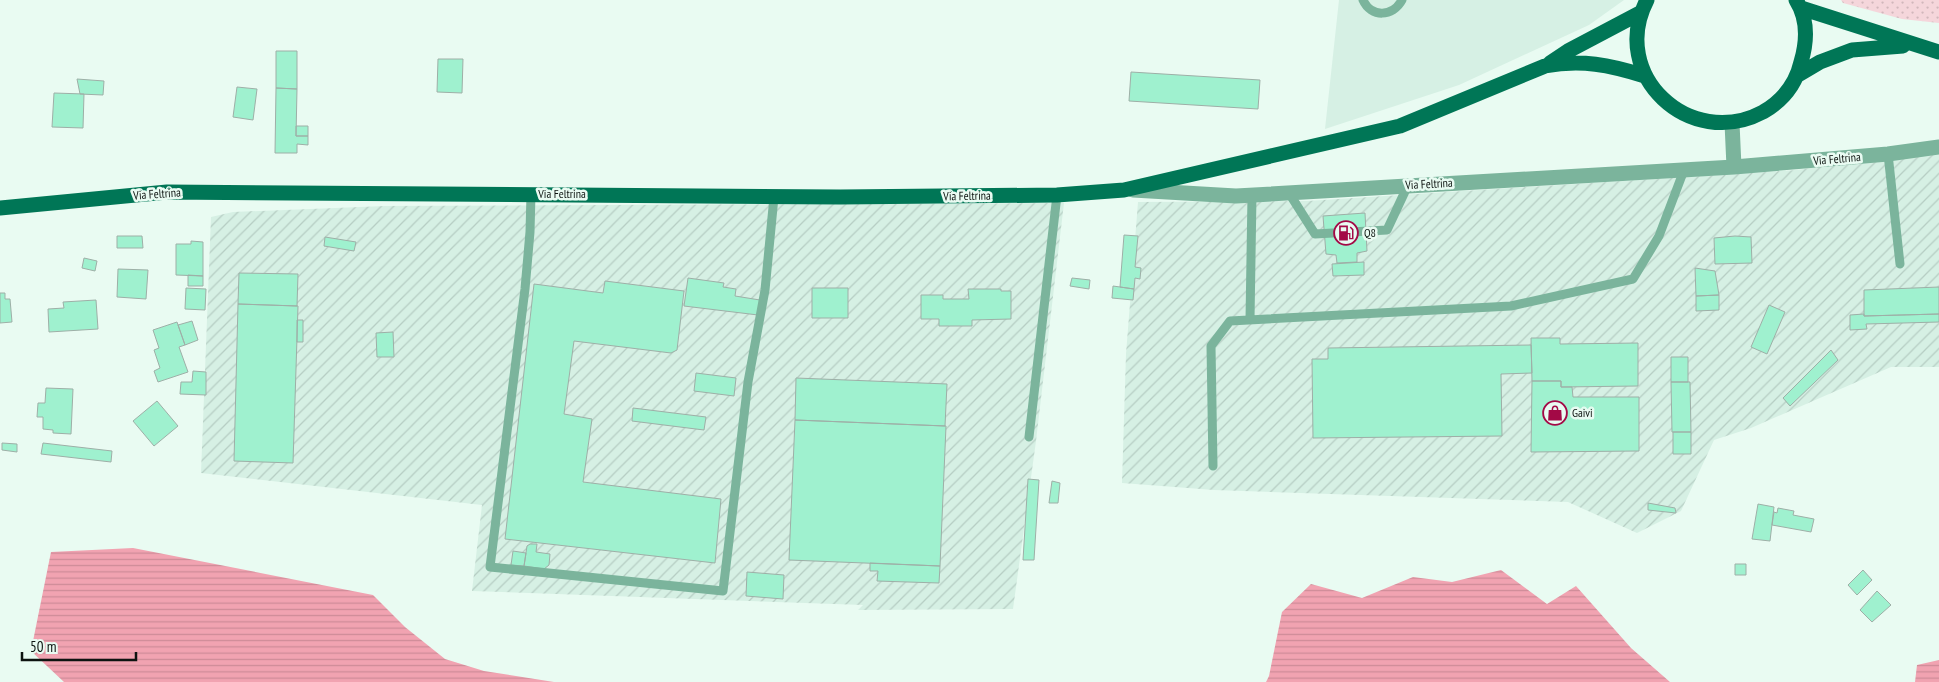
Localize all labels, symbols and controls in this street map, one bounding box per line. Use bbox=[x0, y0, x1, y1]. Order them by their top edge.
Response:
street label: Via Feltrina bbox=[1812, 149, 1861, 168]
street label: Via Feltrina bbox=[1404, 175, 1453, 192]
street label: Via Feltrina bbox=[132, 184, 181, 203]
street label: Via Feltrina bbox=[537, 186, 586, 201]
street label: Via Feltrina bbox=[942, 188, 991, 203]
fuel station icon: Q8 bbox=[1333, 220, 1359, 246]
place label: Q8 bbox=[1364, 225, 1376, 240]
shop icon: Gaivi bbox=[1542, 400, 1568, 426]
place label: Gaivi bbox=[1572, 405, 1593, 420]
scale bar bbox=[22, 630, 136, 662]
text: 50 m bbox=[30, 637, 56, 656]

